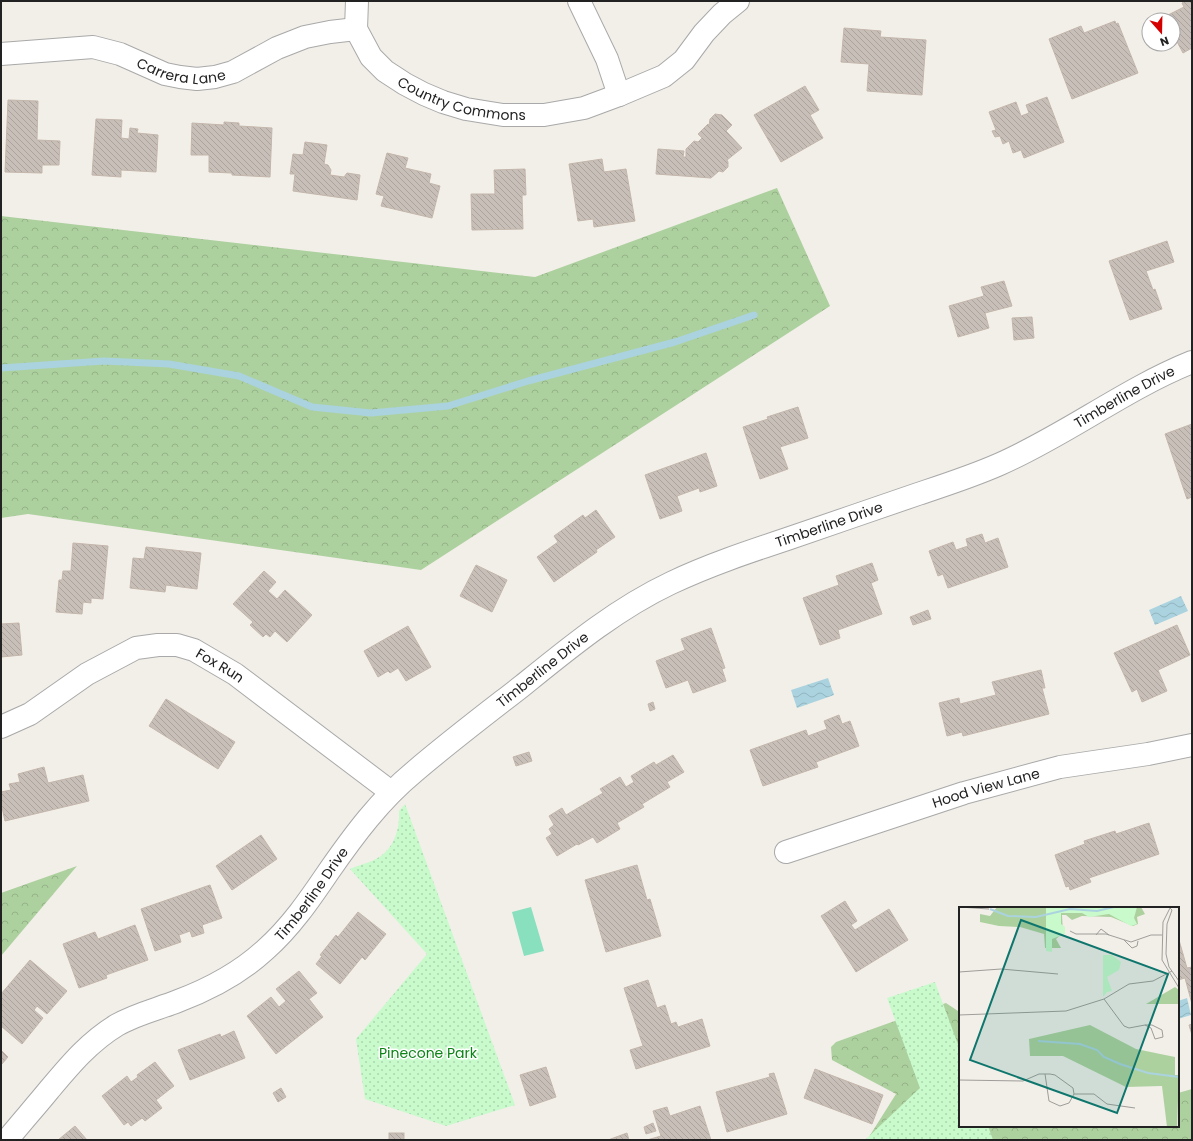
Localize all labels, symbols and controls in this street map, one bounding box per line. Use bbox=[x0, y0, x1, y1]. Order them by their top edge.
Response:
north arrow bbox=[1141, 12, 1181, 52]
text: N bbox=[1158, 32, 1171, 50]
street label: Carrera Lane bbox=[134, 53, 228, 89]
street label: Country Commons bbox=[393, 72, 526, 125]
street label: Timberline Drive bbox=[1070, 361, 1178, 433]
street label: Timberline Drive bbox=[773, 497, 886, 552]
street label: Timberline Drive bbox=[492, 627, 593, 712]
street label: Fox Run bbox=[192, 643, 248, 688]
street label: Hood View Lane bbox=[930, 763, 1042, 813]
street label: Timberline Drive bbox=[270, 843, 353, 945]
inset map bbox=[959, 907, 1179, 1127]
park label: Pinecone Park bbox=[379, 1043, 478, 1063]

